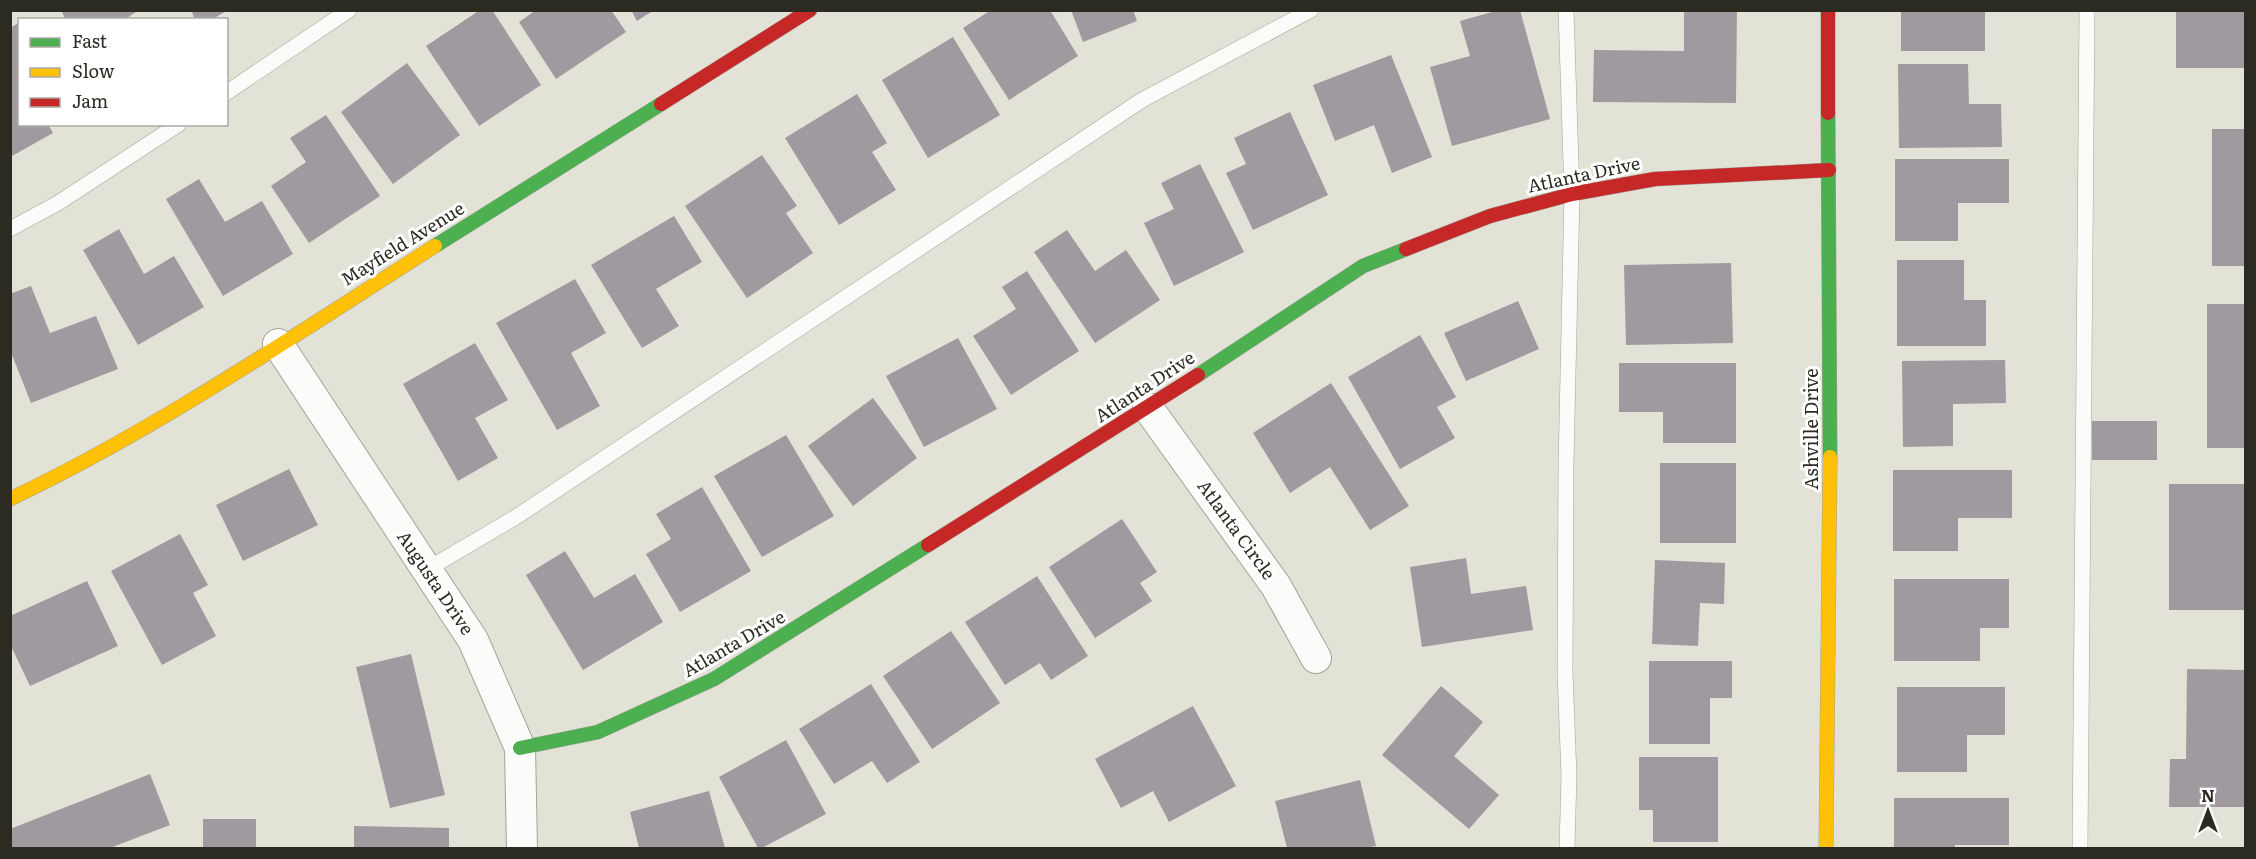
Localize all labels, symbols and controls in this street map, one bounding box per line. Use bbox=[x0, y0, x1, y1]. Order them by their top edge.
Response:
legend bbox=[18, 18, 228, 126]
text: Fast bbox=[72, 27, 108, 54]
text: Slow bbox=[72, 57, 115, 84]
text: Jam bbox=[72, 87, 108, 114]
street label: Atlanta Drive bbox=[1525, 148, 1642, 199]
street label: Mayfield Avenue bbox=[335, 194, 469, 292]
street label: Atlanta Drive bbox=[1089, 343, 1199, 428]
street label: Ashville Drive bbox=[1797, 368, 1824, 490]
street label: Atlanta Circle bbox=[1192, 473, 1283, 585]
street label: Augusta Drive bbox=[391, 524, 481, 640]
street label: Atlanta Drive bbox=[677, 602, 789, 683]
north arrow bbox=[2178, 781, 2238, 841]
text: N bbox=[2201, 783, 2215, 807]

